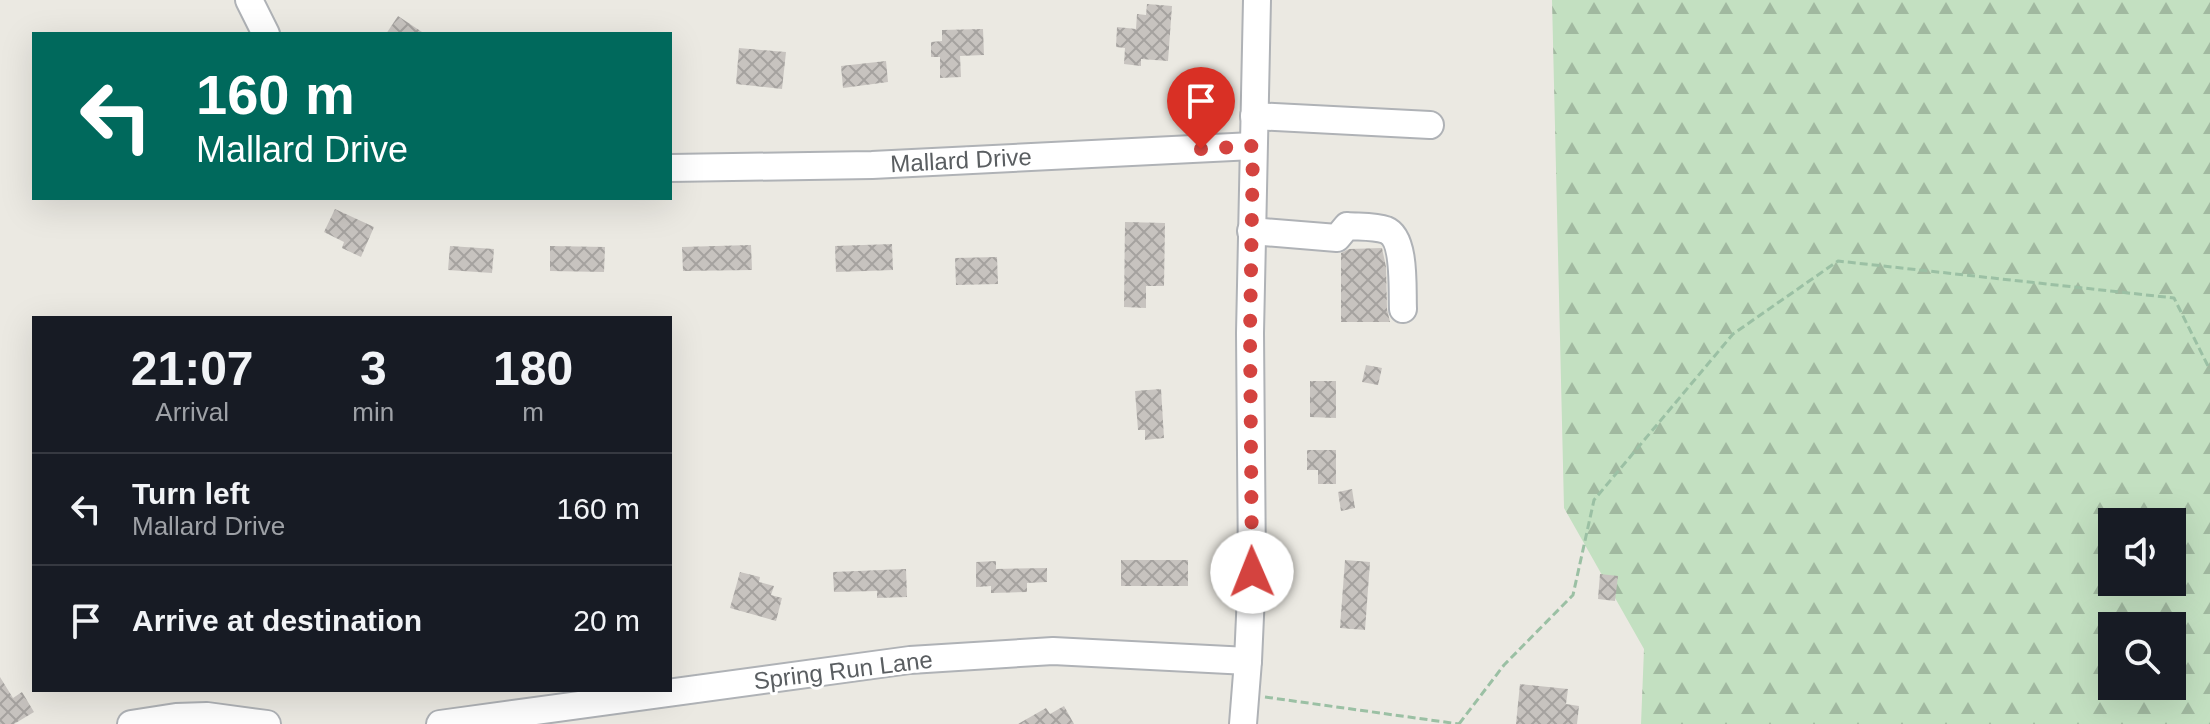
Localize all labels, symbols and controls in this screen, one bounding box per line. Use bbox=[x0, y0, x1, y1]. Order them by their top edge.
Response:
text: 160 m bbox=[196, 63, 355, 126]
icon: left bbox=[64, 64, 168, 168]
pin bbox=[1167, 67, 1235, 149]
icon: arrive bbox=[1179, 79, 1223, 123]
text: Mallard Drive bbox=[196, 129, 408, 170]
street label: Mallard Drive bbox=[890, 143, 1032, 177]
text: 21:07 bbox=[131, 342, 254, 395]
text: 3 bbox=[360, 342, 387, 395]
text: 180 bbox=[493, 342, 573, 395]
text: Arrival bbox=[155, 397, 229, 427]
text: min bbox=[352, 397, 394, 427]
text: m bbox=[522, 397, 544, 427]
text: Turn left bbox=[132, 477, 250, 510]
icon: left bbox=[64, 487, 108, 531]
text: 160 m bbox=[557, 492, 640, 525]
map controls bbox=[2098, 508, 2186, 700]
button: sound bbox=[2098, 508, 2186, 596]
text: Mallard Drive bbox=[132, 511, 285, 541]
position arrow bbox=[1210, 530, 1294, 614]
icon: arrive bbox=[64, 599, 108, 643]
text: Arrive at destination bbox=[132, 604, 422, 637]
text: 20 m bbox=[573, 604, 640, 637]
button: search bbox=[2098, 612, 2186, 700]
street label: Spring Run Lane bbox=[752, 646, 934, 694]

